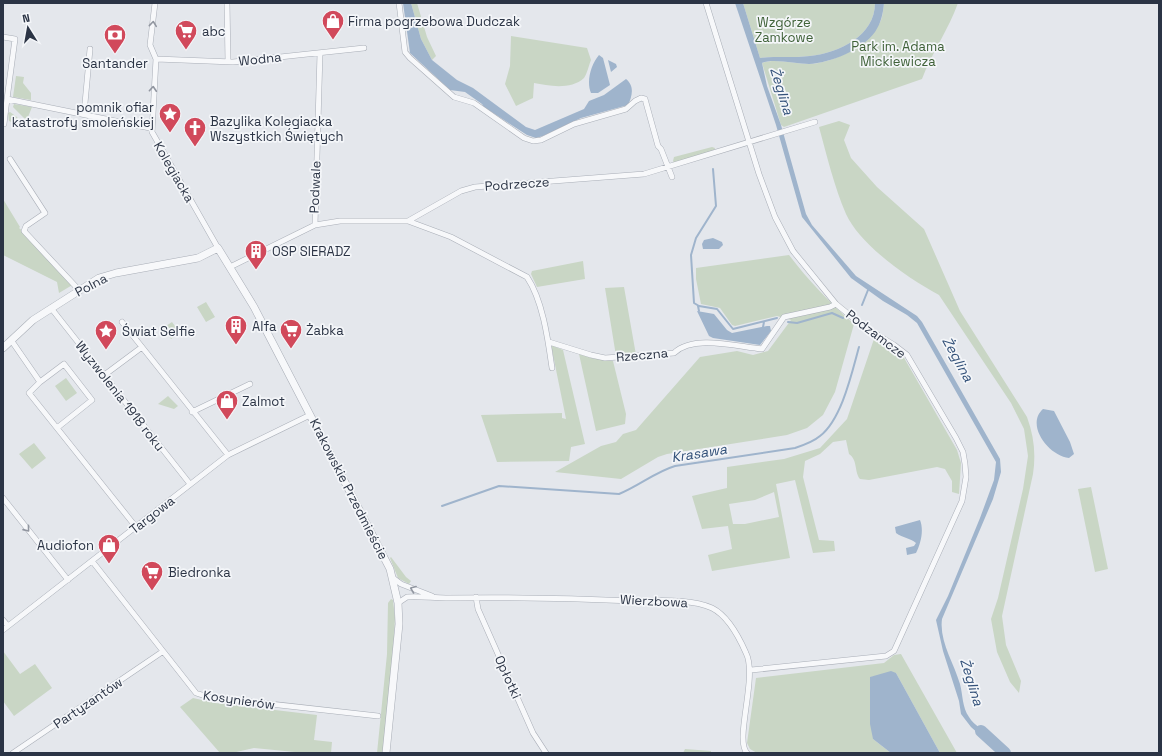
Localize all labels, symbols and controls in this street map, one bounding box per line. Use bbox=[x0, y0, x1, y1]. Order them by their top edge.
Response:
north arrow bbox=[8, 8, 48, 48]
shop icon: Firma pogrzebowa Dudczak bbox=[320, 8, 346, 41]
text: N bbox=[21, 11, 31, 26]
place label: Firma pogrzebowa Dudczak bbox=[348, 13, 520, 30]
park label: Wzgórze Zamkowe bbox=[755, 14, 813, 46]
supermarket icon: abc bbox=[173, 18, 199, 51]
one-way arrow bbox=[148, 21, 157, 27]
bank icon: Santander bbox=[102, 22, 128, 55]
place label: abc bbox=[202, 23, 226, 40]
park label: Park im. Adama Mickiewicza bbox=[851, 38, 945, 70]
street label: Wodna bbox=[238, 48, 283, 70]
place label: Santander bbox=[82, 55, 148, 72]
water label: Żeglina bbox=[766, 65, 798, 118]
one-way arrow bbox=[149, 86, 158, 92]
place label: pomnik ofiar katastrofy smoleńskiej bbox=[12, 99, 154, 131]
place icon: pomnik ofiar katastrofy smoleńskiej bbox=[157, 101, 183, 134]
place label: Bazylika Kolegiacka Wszystkich Świętych bbox=[210, 113, 344, 145]
church icon: Bazylika Kolegiacka Wszystkich Świętych bbox=[182, 115, 208, 148]
street label: Kolegiacka bbox=[150, 139, 198, 206]
street label: Podwale bbox=[306, 160, 324, 214]
street label: Podrzecze bbox=[484, 173, 550, 195]
building icon: OSP SIERADZ bbox=[243, 238, 269, 271]
place label: OSP SIERADZ bbox=[272, 243, 351, 260]
street label: Polna bbox=[72, 269, 111, 301]
street label: Podzamcze bbox=[842, 306, 910, 362]
building icon: Alfa bbox=[223, 313, 249, 346]
supermarket icon: Żabka bbox=[278, 317, 304, 350]
place icon: Świat Selfie bbox=[93, 318, 119, 351]
place label: Alfa bbox=[252, 318, 277, 335]
place label: Żabka bbox=[306, 322, 344, 339]
place label: Świat Selfie bbox=[122, 323, 195, 340]
water label: Żeglina bbox=[938, 333, 978, 385]
street label: Wyzwolenia 1918 roku bbox=[72, 338, 168, 454]
street label: Rzeczna bbox=[615, 344, 669, 366]
shop icon: Zalmot bbox=[214, 388, 240, 421]
place label: Zalmot bbox=[242, 393, 285, 410]
street label: Krakowskie Przedmieście bbox=[306, 416, 392, 562]
water label: Krasawa bbox=[670, 440, 729, 466]
street label: Targowa bbox=[126, 492, 178, 538]
one-way arrow bbox=[23, 524, 30, 531]
shop icon: Audiofon bbox=[96, 532, 122, 565]
place label: Audiofon bbox=[37, 537, 94, 554]
supermarket icon: Biedronka bbox=[139, 559, 165, 592]
place label: Biedronka bbox=[168, 564, 231, 581]
one-way arrow bbox=[410, 585, 417, 593]
street label: Wierzbowa bbox=[620, 591, 689, 611]
street label: Opłotki bbox=[491, 653, 525, 701]
water label: Żeglina bbox=[956, 656, 988, 709]
street label: Partyzantów bbox=[50, 674, 126, 732]
street label: Kosynierów bbox=[202, 687, 276, 713]

